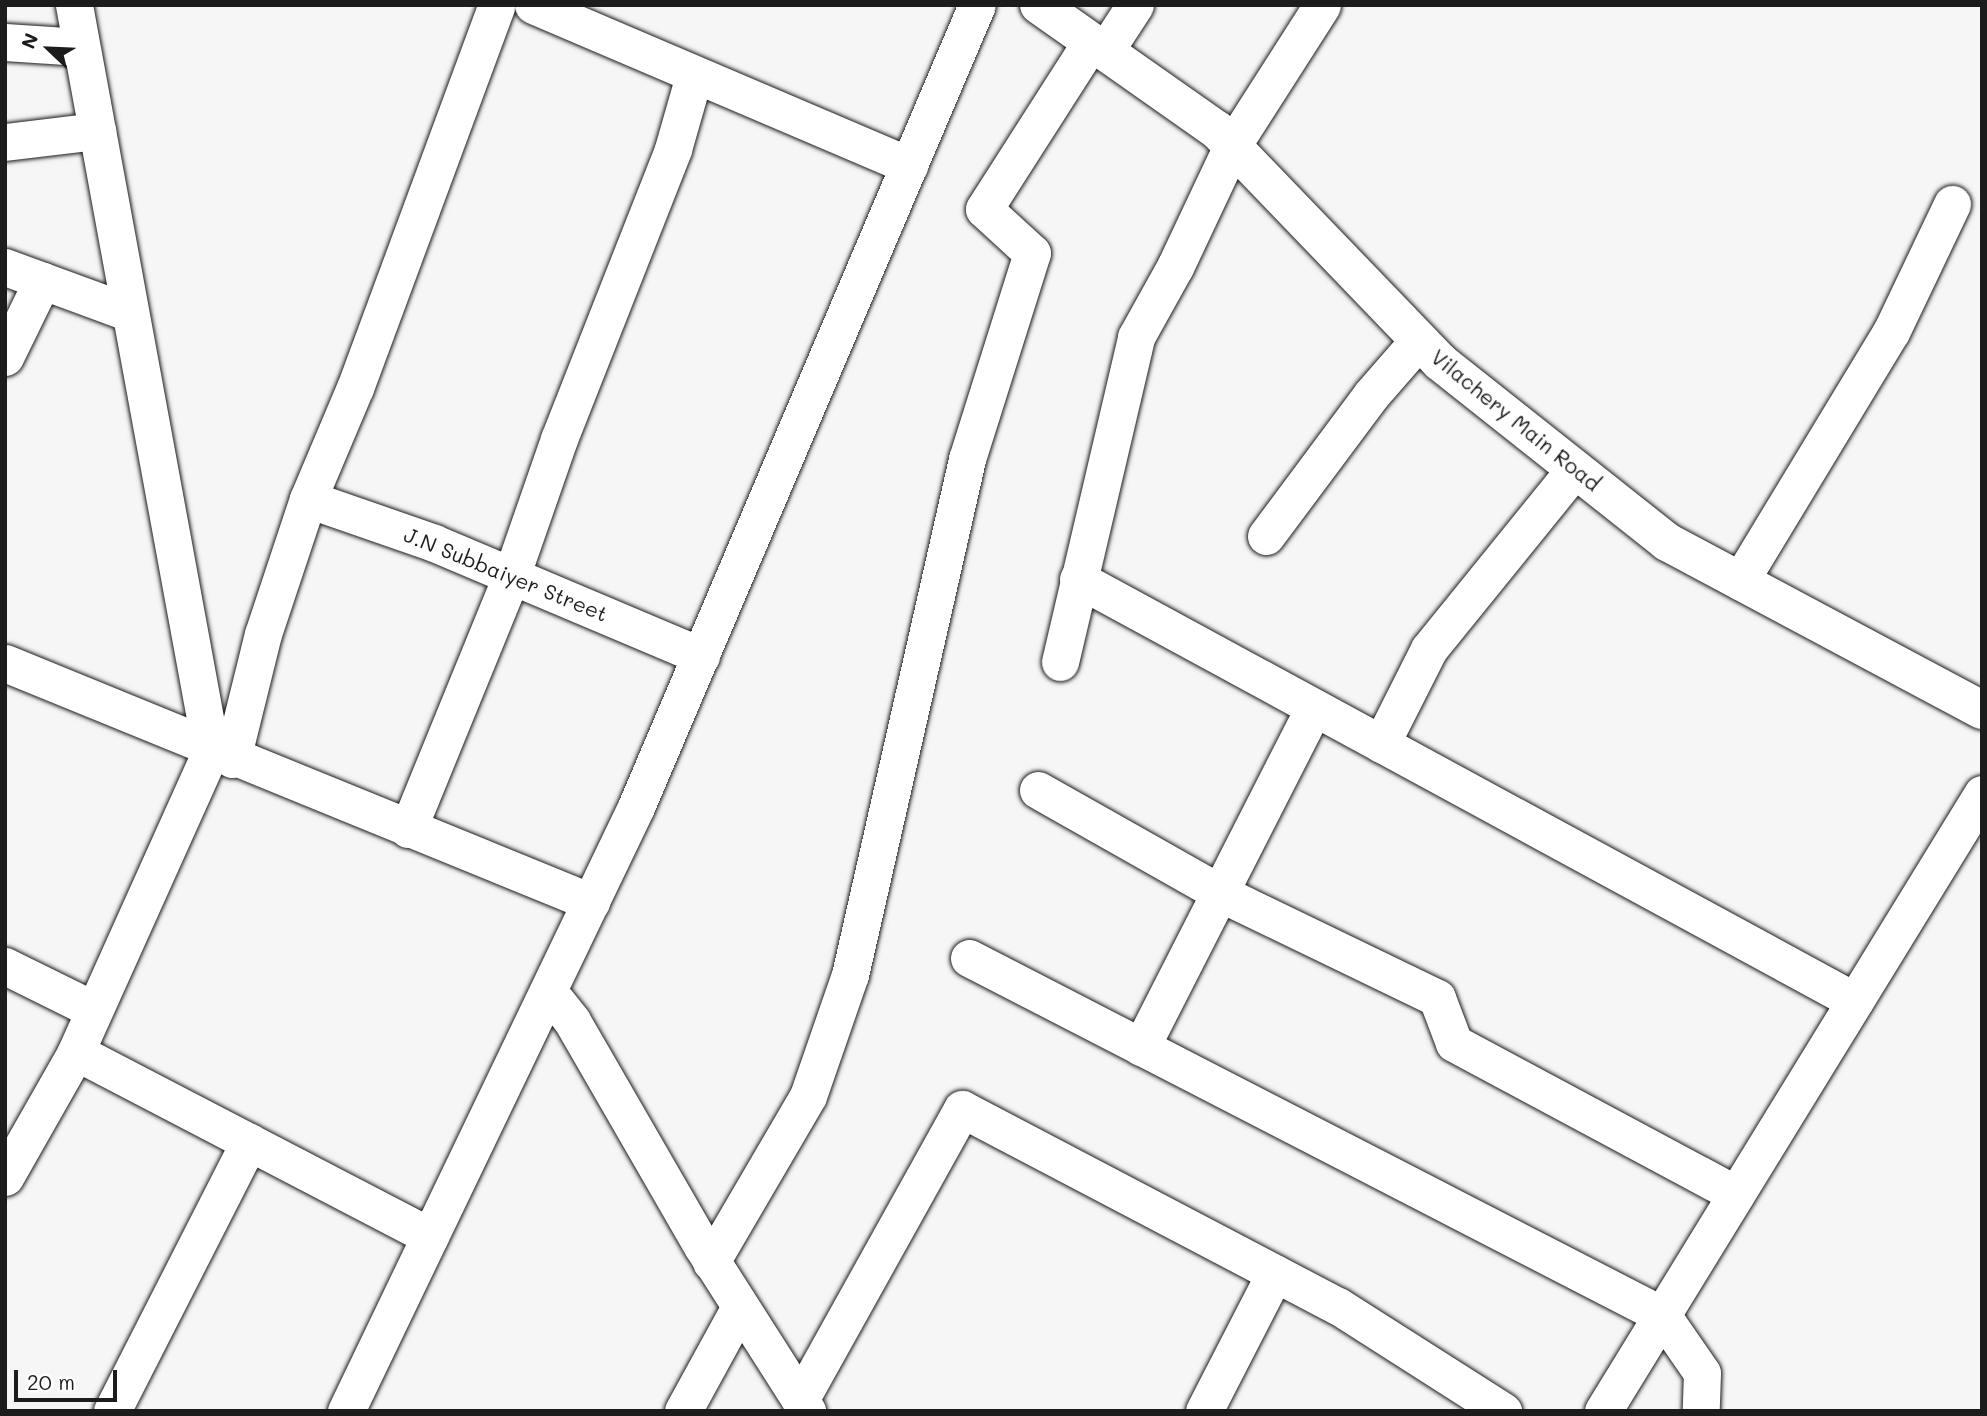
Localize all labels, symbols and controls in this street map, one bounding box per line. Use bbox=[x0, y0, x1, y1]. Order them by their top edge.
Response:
north arrow bbox=[14, 14, 84, 84]
text: N bbox=[15, 29, 44, 52]
street label: Vilachery Main Road bbox=[1426, 344, 1606, 496]
street label: J.N Subbaiyer Street bbox=[400, 522, 612, 626]
scale bar bbox=[18, 1356, 121, 1400]
text: 20 m bbox=[27, 1368, 75, 1395]

